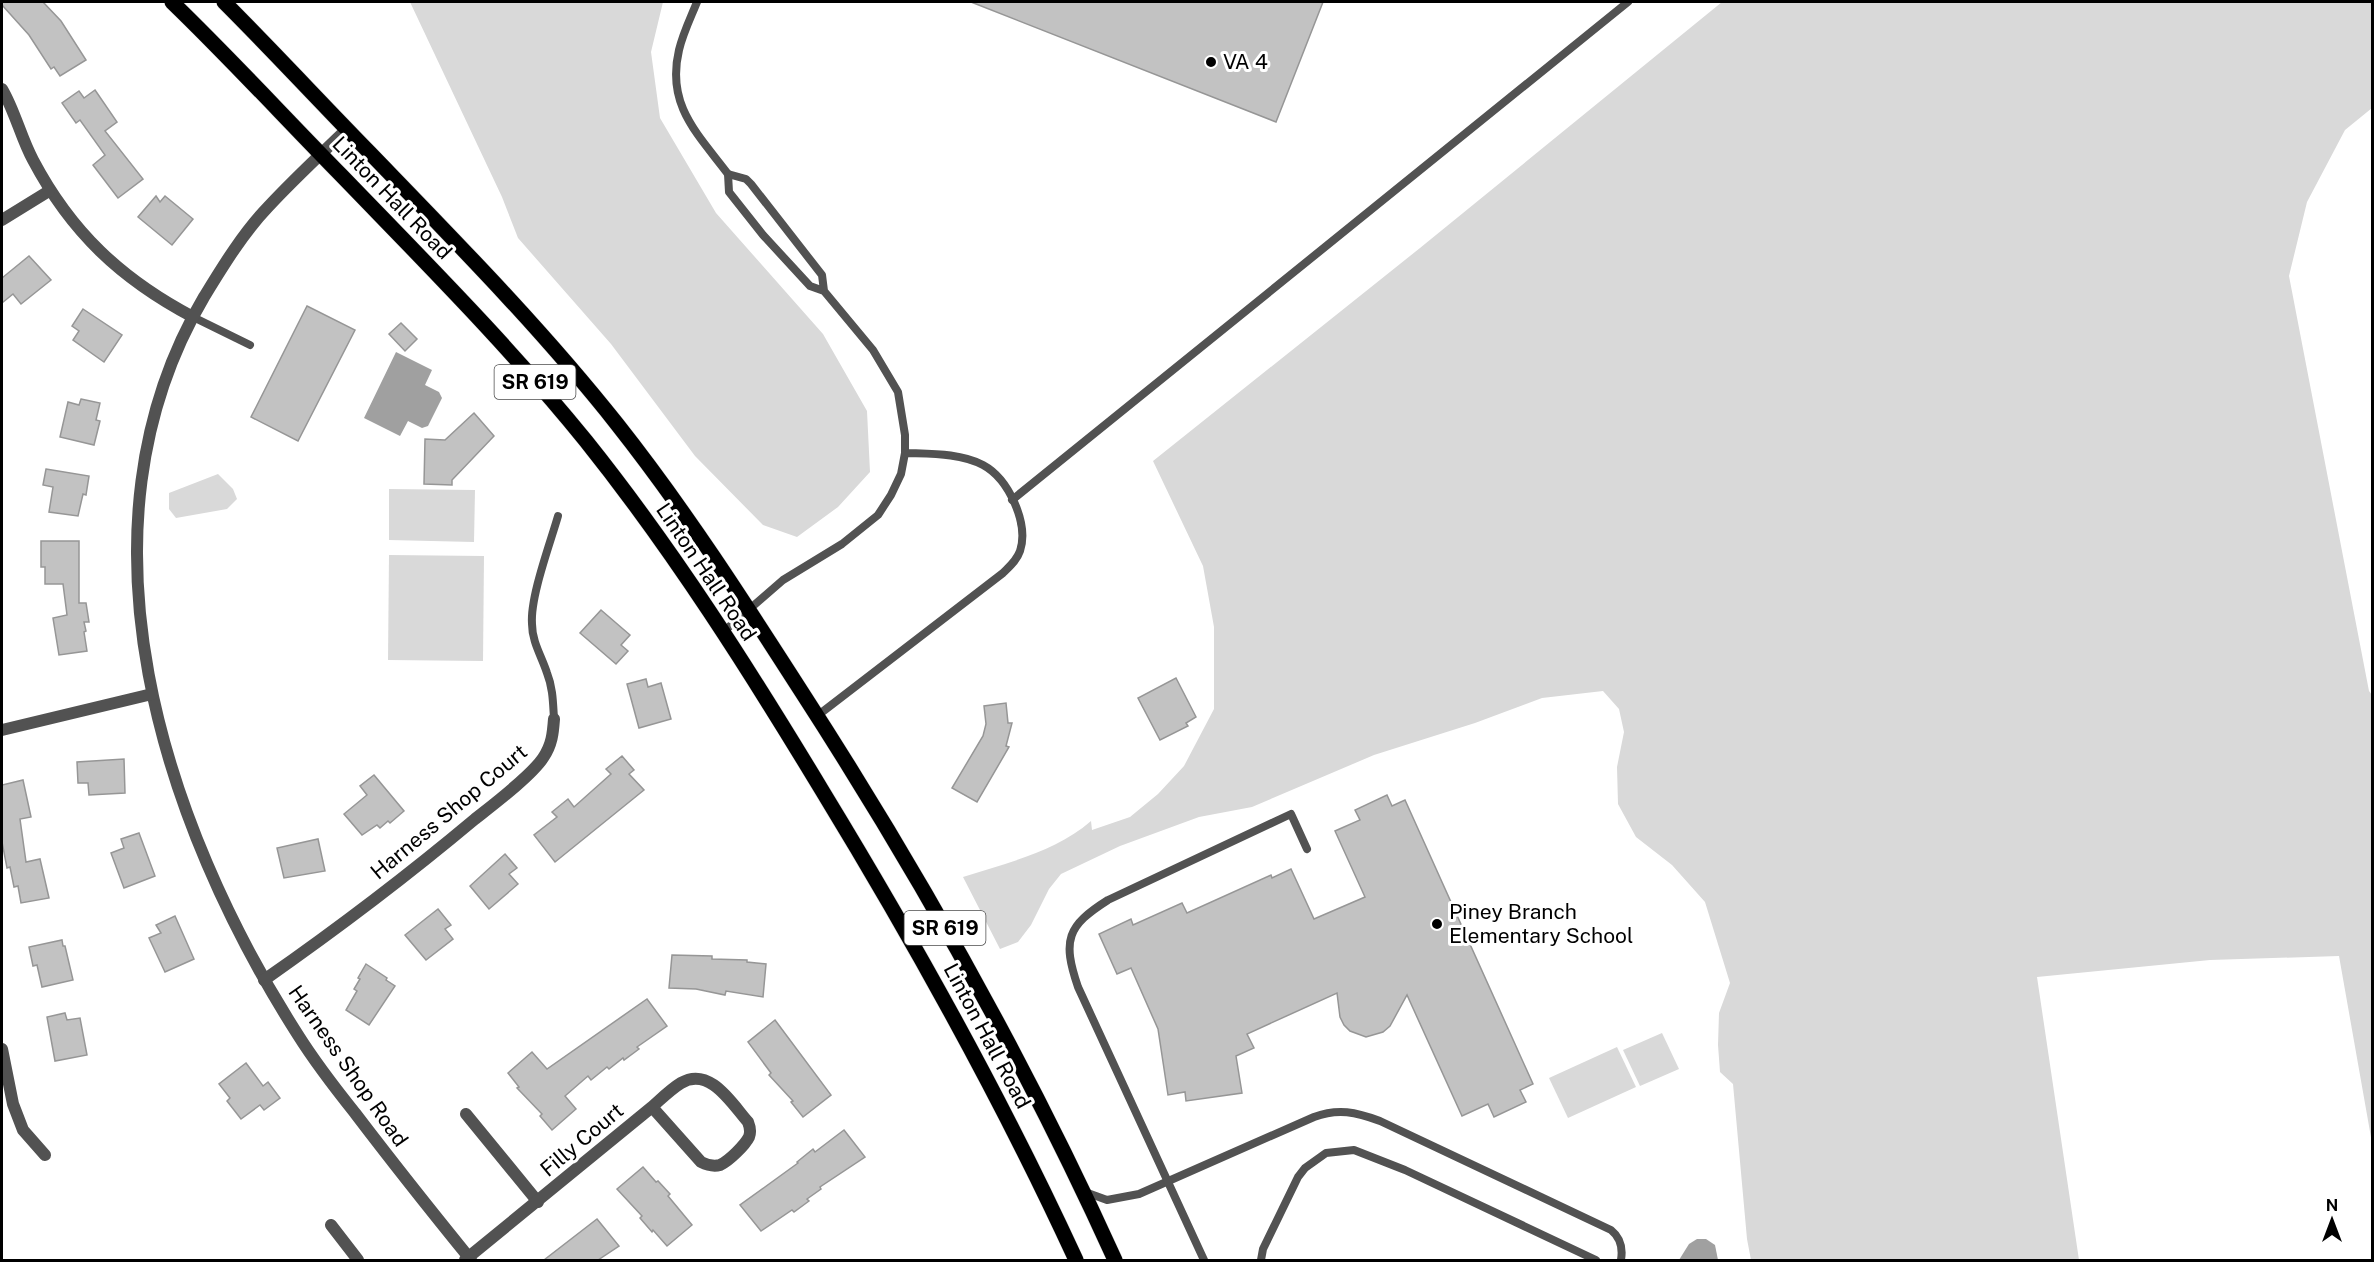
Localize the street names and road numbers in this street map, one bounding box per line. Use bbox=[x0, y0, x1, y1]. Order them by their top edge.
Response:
street label: Linton Hall Road bbox=[327, 131, 457, 264]
road number: SR 619 bbox=[494, 365, 576, 399]
street label: Linton Hall Road bbox=[651, 498, 762, 645]
street label: Harness Shop Court bbox=[365, 739, 532, 884]
road number: SR 619 bbox=[904, 911, 986, 945]
street label: Linton Hall Road bbox=[939, 959, 1036, 1113]
street label: Harness Shop Road bbox=[283, 980, 414, 1151]
street label: Filly Court bbox=[535, 1098, 628, 1182]

